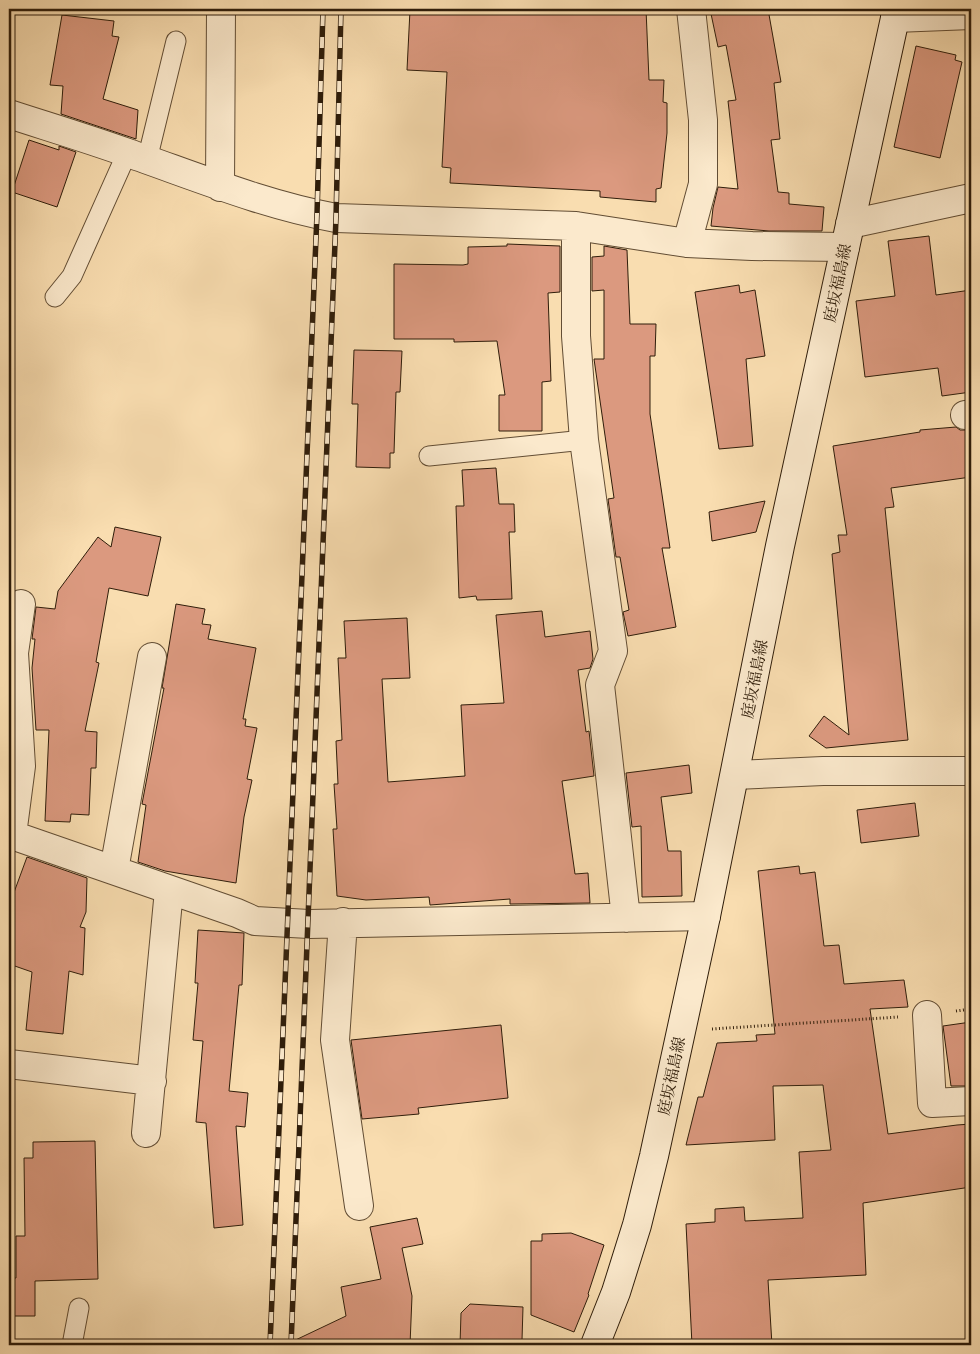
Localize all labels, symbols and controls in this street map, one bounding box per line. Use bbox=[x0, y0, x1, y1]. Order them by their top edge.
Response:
street label: 庭坂福島線 bbox=[820, 242, 855, 324]
street label: 庭坂福島線 bbox=[738, 638, 771, 720]
street label: 庭坂福島線 bbox=[654, 1035, 689, 1117]

